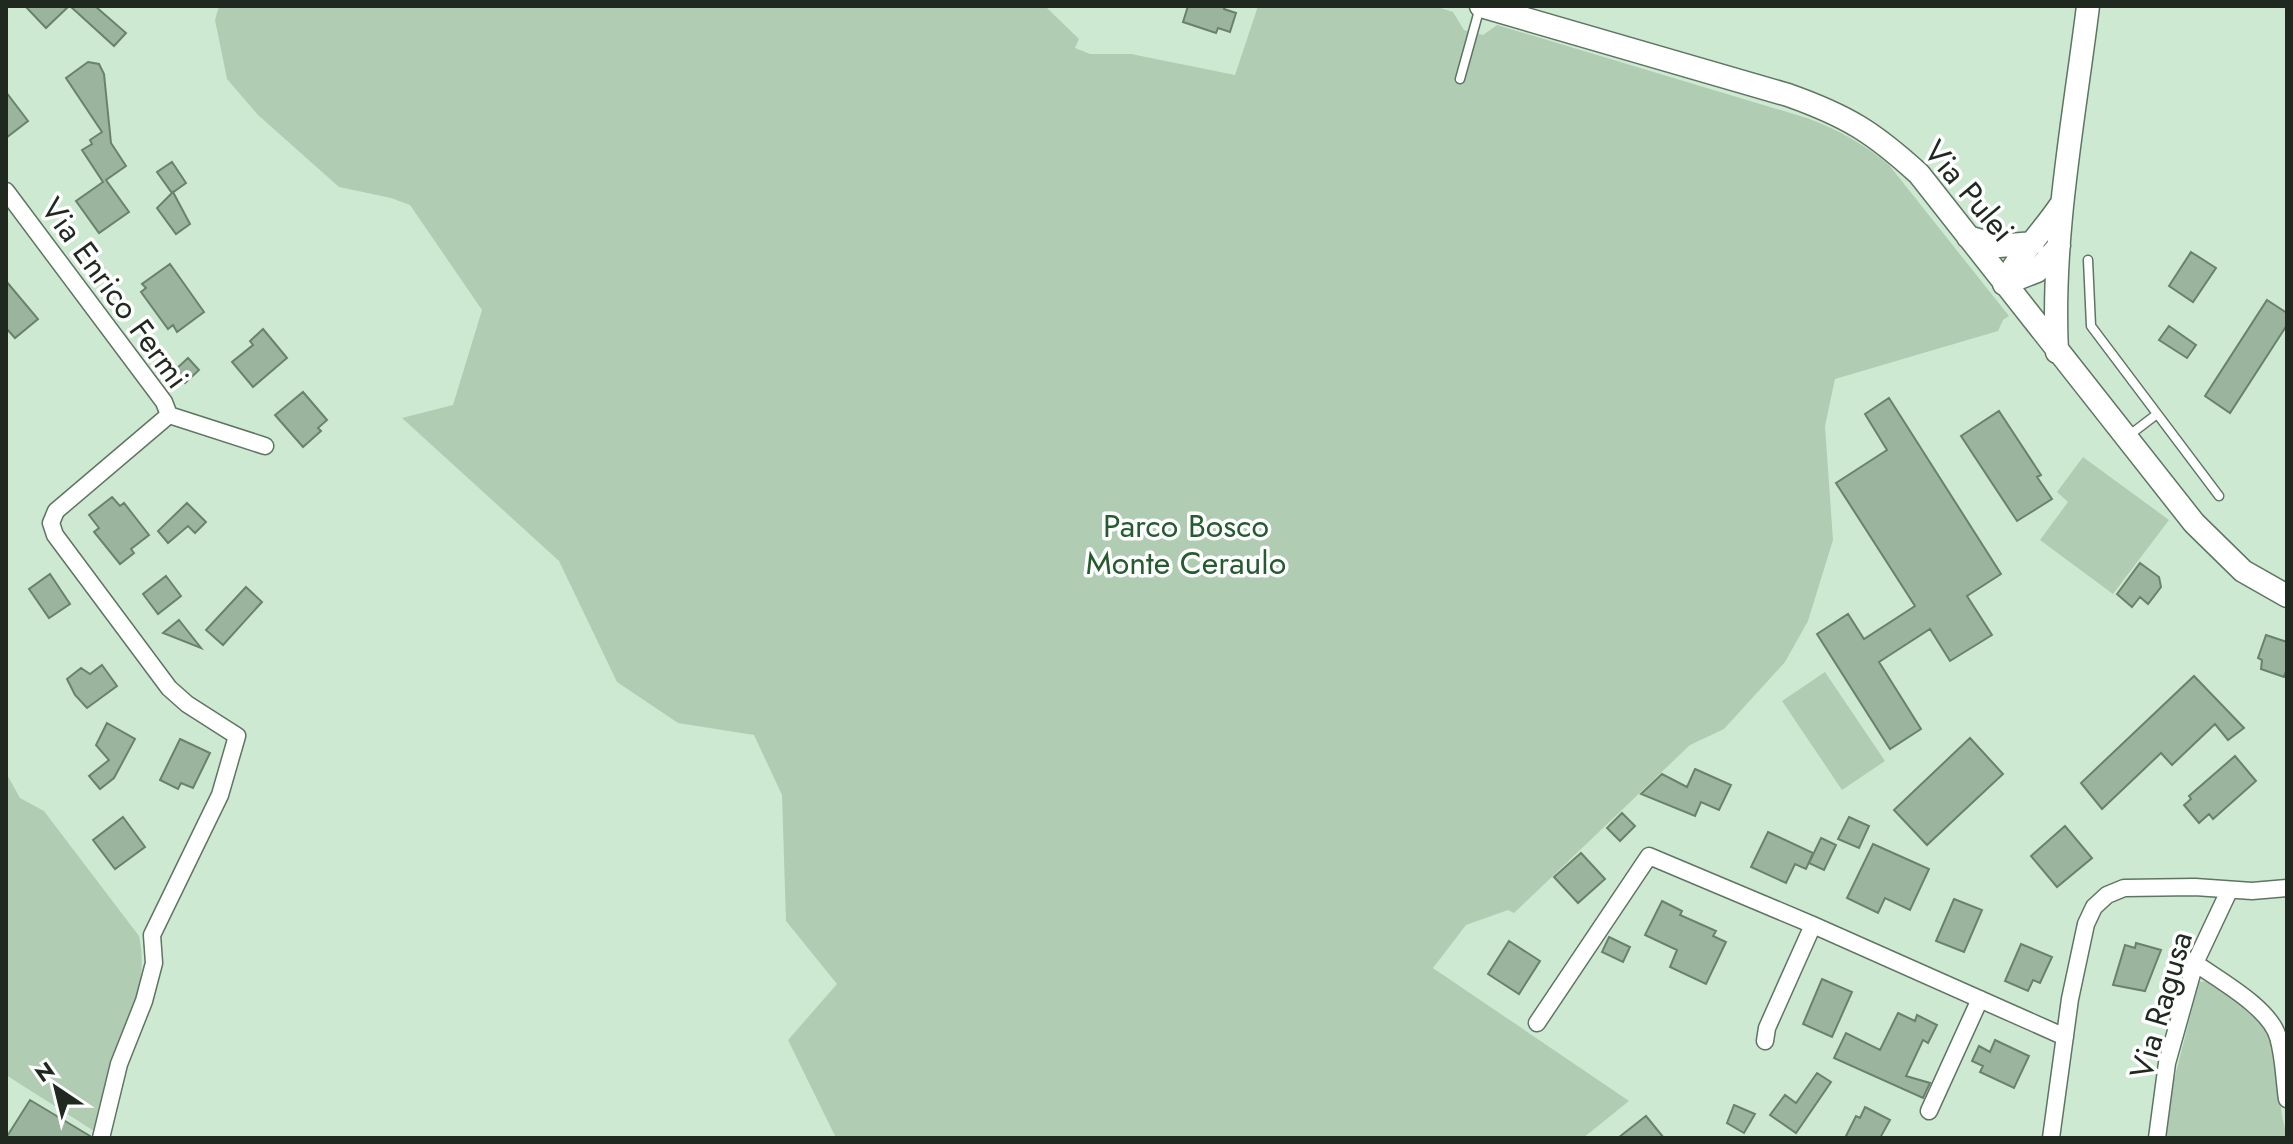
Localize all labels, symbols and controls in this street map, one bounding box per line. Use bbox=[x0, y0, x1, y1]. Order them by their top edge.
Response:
street label: Via Pulei bbox=[1913, 130, 2025, 252]
street label: Via Enrico Fermi bbox=[30, 188, 200, 398]
park label: Parco Bosco Monte Ceraulo bbox=[1086, 503, 1286, 586]
street label: Via Ragusa bbox=[2118, 926, 2204, 1084]
north arrow bbox=[16, 1048, 96, 1128]
text: N bbox=[28, 1054, 61, 1090]

